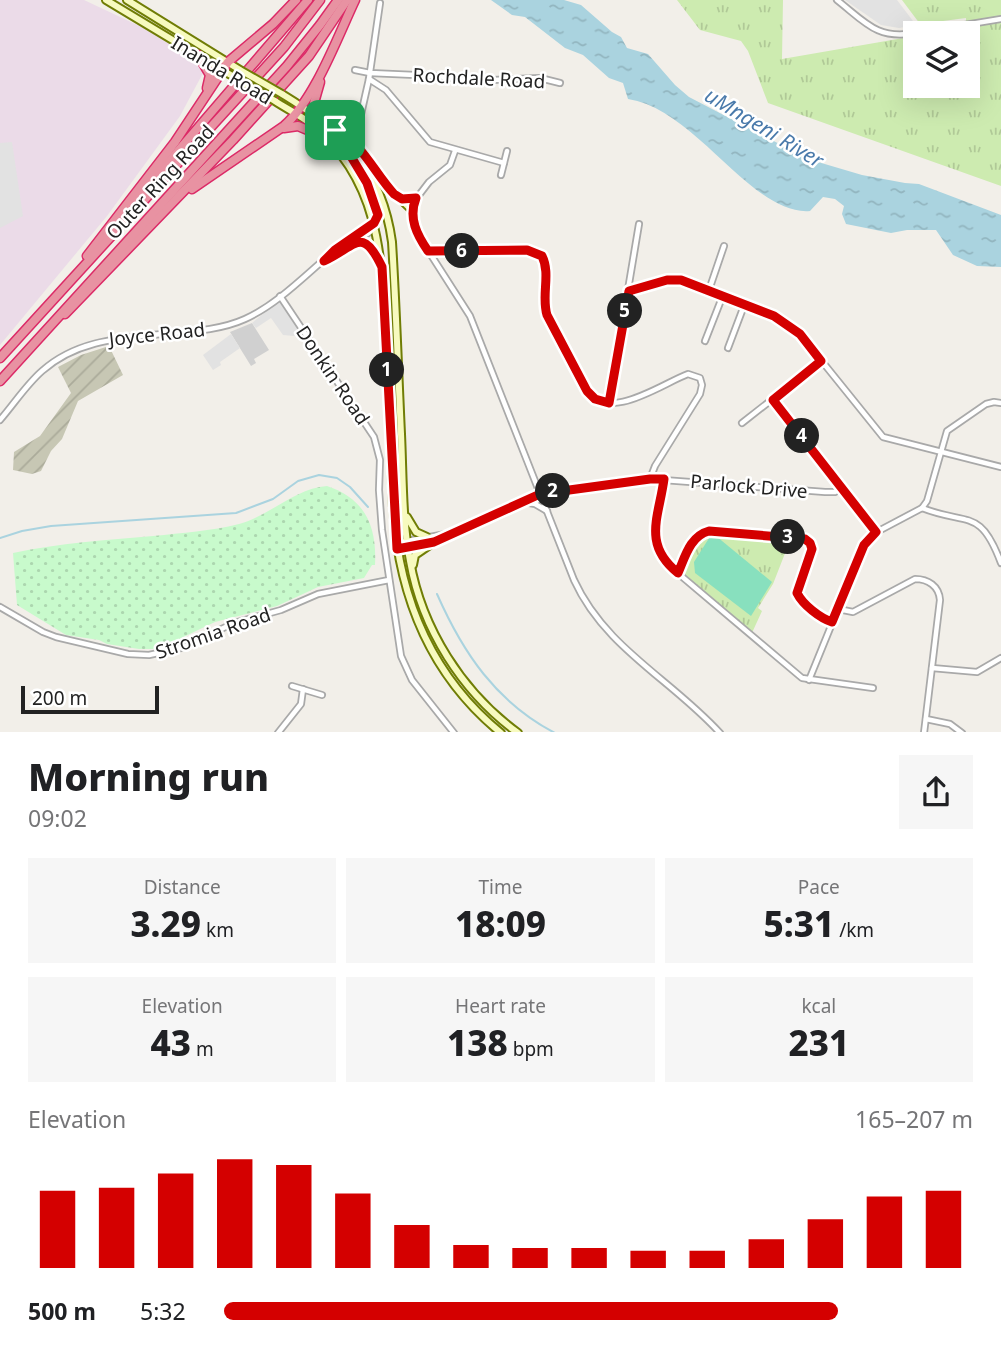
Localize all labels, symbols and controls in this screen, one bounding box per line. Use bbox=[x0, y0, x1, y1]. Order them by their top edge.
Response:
map controls bbox=[903, 21, 980, 98]
button: layers bbox=[903, 21, 980, 98]
street label: Inanda Road bbox=[167, 30, 277, 110]
street label: Rochdale Road bbox=[412, 62, 546, 94]
water label: uMngeni River bbox=[700, 81, 830, 174]
pin bbox=[305, 100, 365, 160]
icon: arrive bbox=[316, 111, 354, 149]
street label: Outer Ring Road bbox=[100, 119, 220, 245]
pin: 6 bbox=[444, 233, 480, 268]
text: 6 bbox=[456, 237, 467, 263]
pin: 5 bbox=[608, 294, 642, 328]
text: 5 bbox=[619, 297, 630, 323]
street label: Joyce Road bbox=[106, 316, 206, 352]
street label: Donkin Road bbox=[290, 320, 376, 430]
pin: 1 bbox=[370, 352, 404, 388]
text: 1 bbox=[381, 356, 392, 382]
pin: 4 bbox=[784, 418, 820, 453]
text: 4 bbox=[796, 422, 807, 448]
street label: Parlock Drive bbox=[689, 468, 809, 504]
pin: 2 bbox=[536, 474, 570, 508]
text: 2 bbox=[547, 477, 558, 503]
pin: 3 bbox=[770, 520, 806, 554]
text: 3 bbox=[782, 523, 793, 549]
street label: Stromia Road bbox=[152, 601, 274, 665]
scale bar bbox=[21, 684, 159, 715]
text: 200 m bbox=[32, 685, 87, 711]
text: Morning run bbox=[28, 750, 269, 802]
button: share bbox=[899, 755, 973, 829]
text: 09:02 bbox=[28, 802, 87, 834]
text: Distance bbox=[144, 874, 221, 900]
text: Time bbox=[479, 874, 522, 900]
text: Pace bbox=[798, 874, 840, 900]
text: 3.29 bbox=[130, 900, 201, 947]
text: 18:09 bbox=[455, 900, 546, 947]
text: 5:31 bbox=[764, 900, 834, 947]
text: km bbox=[201, 917, 234, 943]
text: /km bbox=[834, 917, 874, 943]
text: Elevation bbox=[142, 993, 223, 1019]
text: Heart rate bbox=[455, 993, 546, 1019]
text: kcal bbox=[801, 993, 836, 1019]
text: 43 bbox=[151, 1019, 191, 1066]
text: 138 bbox=[447, 1019, 508, 1066]
text: 231 bbox=[788, 1019, 849, 1066]
text: m bbox=[191, 1036, 214, 1062]
text: bpm bbox=[508, 1036, 554, 1062]
text: Elevation bbox=[28, 1103, 126, 1135]
text: 165–207 m bbox=[855, 1103, 973, 1135]
text: 500 m bbox=[28, 1295, 96, 1327]
text: 5:32 bbox=[140, 1295, 186, 1327]

